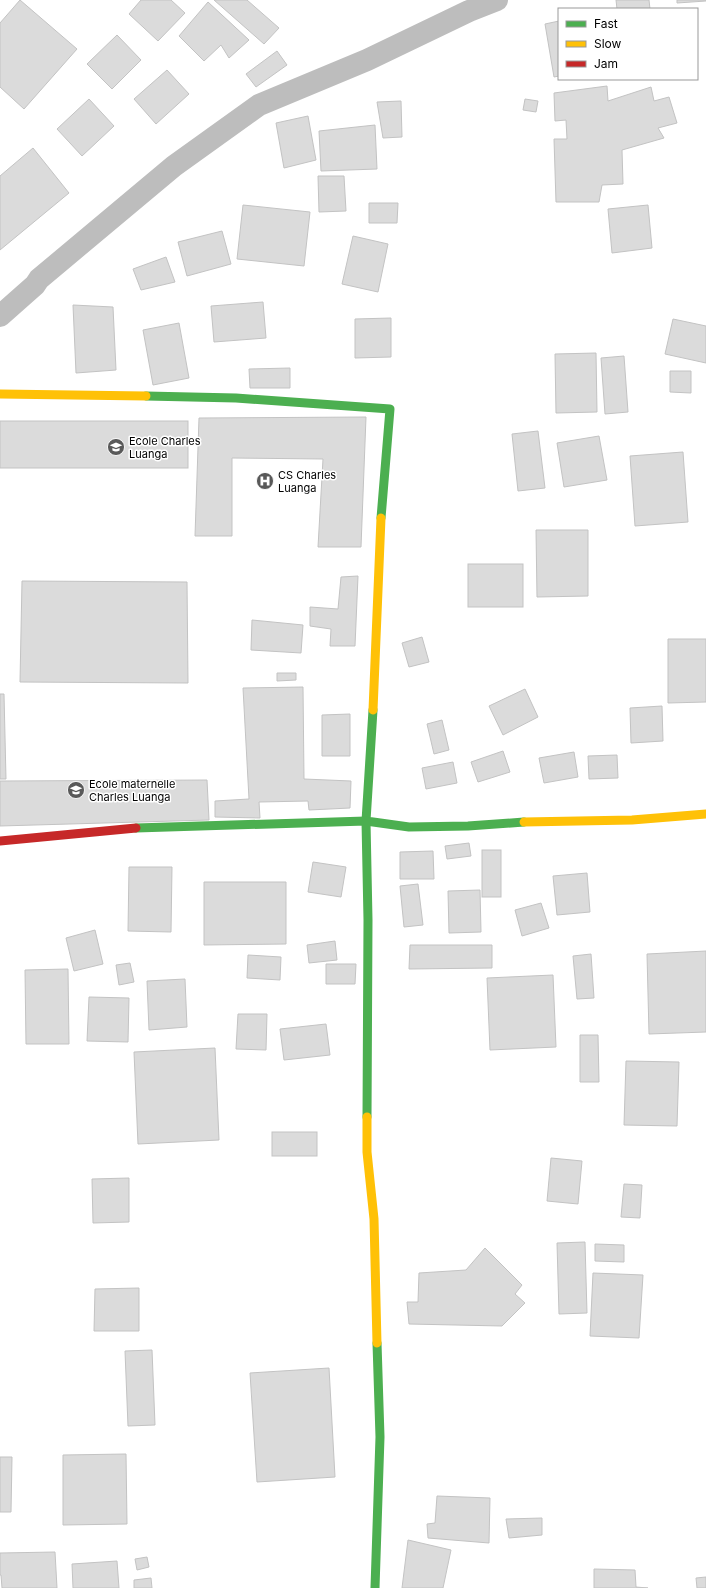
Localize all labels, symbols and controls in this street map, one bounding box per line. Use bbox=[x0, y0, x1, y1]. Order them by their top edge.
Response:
legend bbox=[558, 8, 698, 80]
text: Fast bbox=[594, 16, 618, 31]
text: Slow bbox=[594, 36, 622, 51]
text: Jam bbox=[594, 56, 618, 71]
place label: Ecole Charles Luanga bbox=[129, 434, 201, 461]
school or university icon: Ecole Charles Luanga bbox=[106, 437, 126, 457]
place label: CS Charles Luanga bbox=[278, 468, 336, 495]
hospital icon: CS Charles Luanga bbox=[255, 471, 275, 491]
place label: Ecole maternelle Charles Luanga bbox=[89, 777, 175, 804]
school or university icon: Ecole maternelle Charles Luanga bbox=[66, 780, 86, 800]

